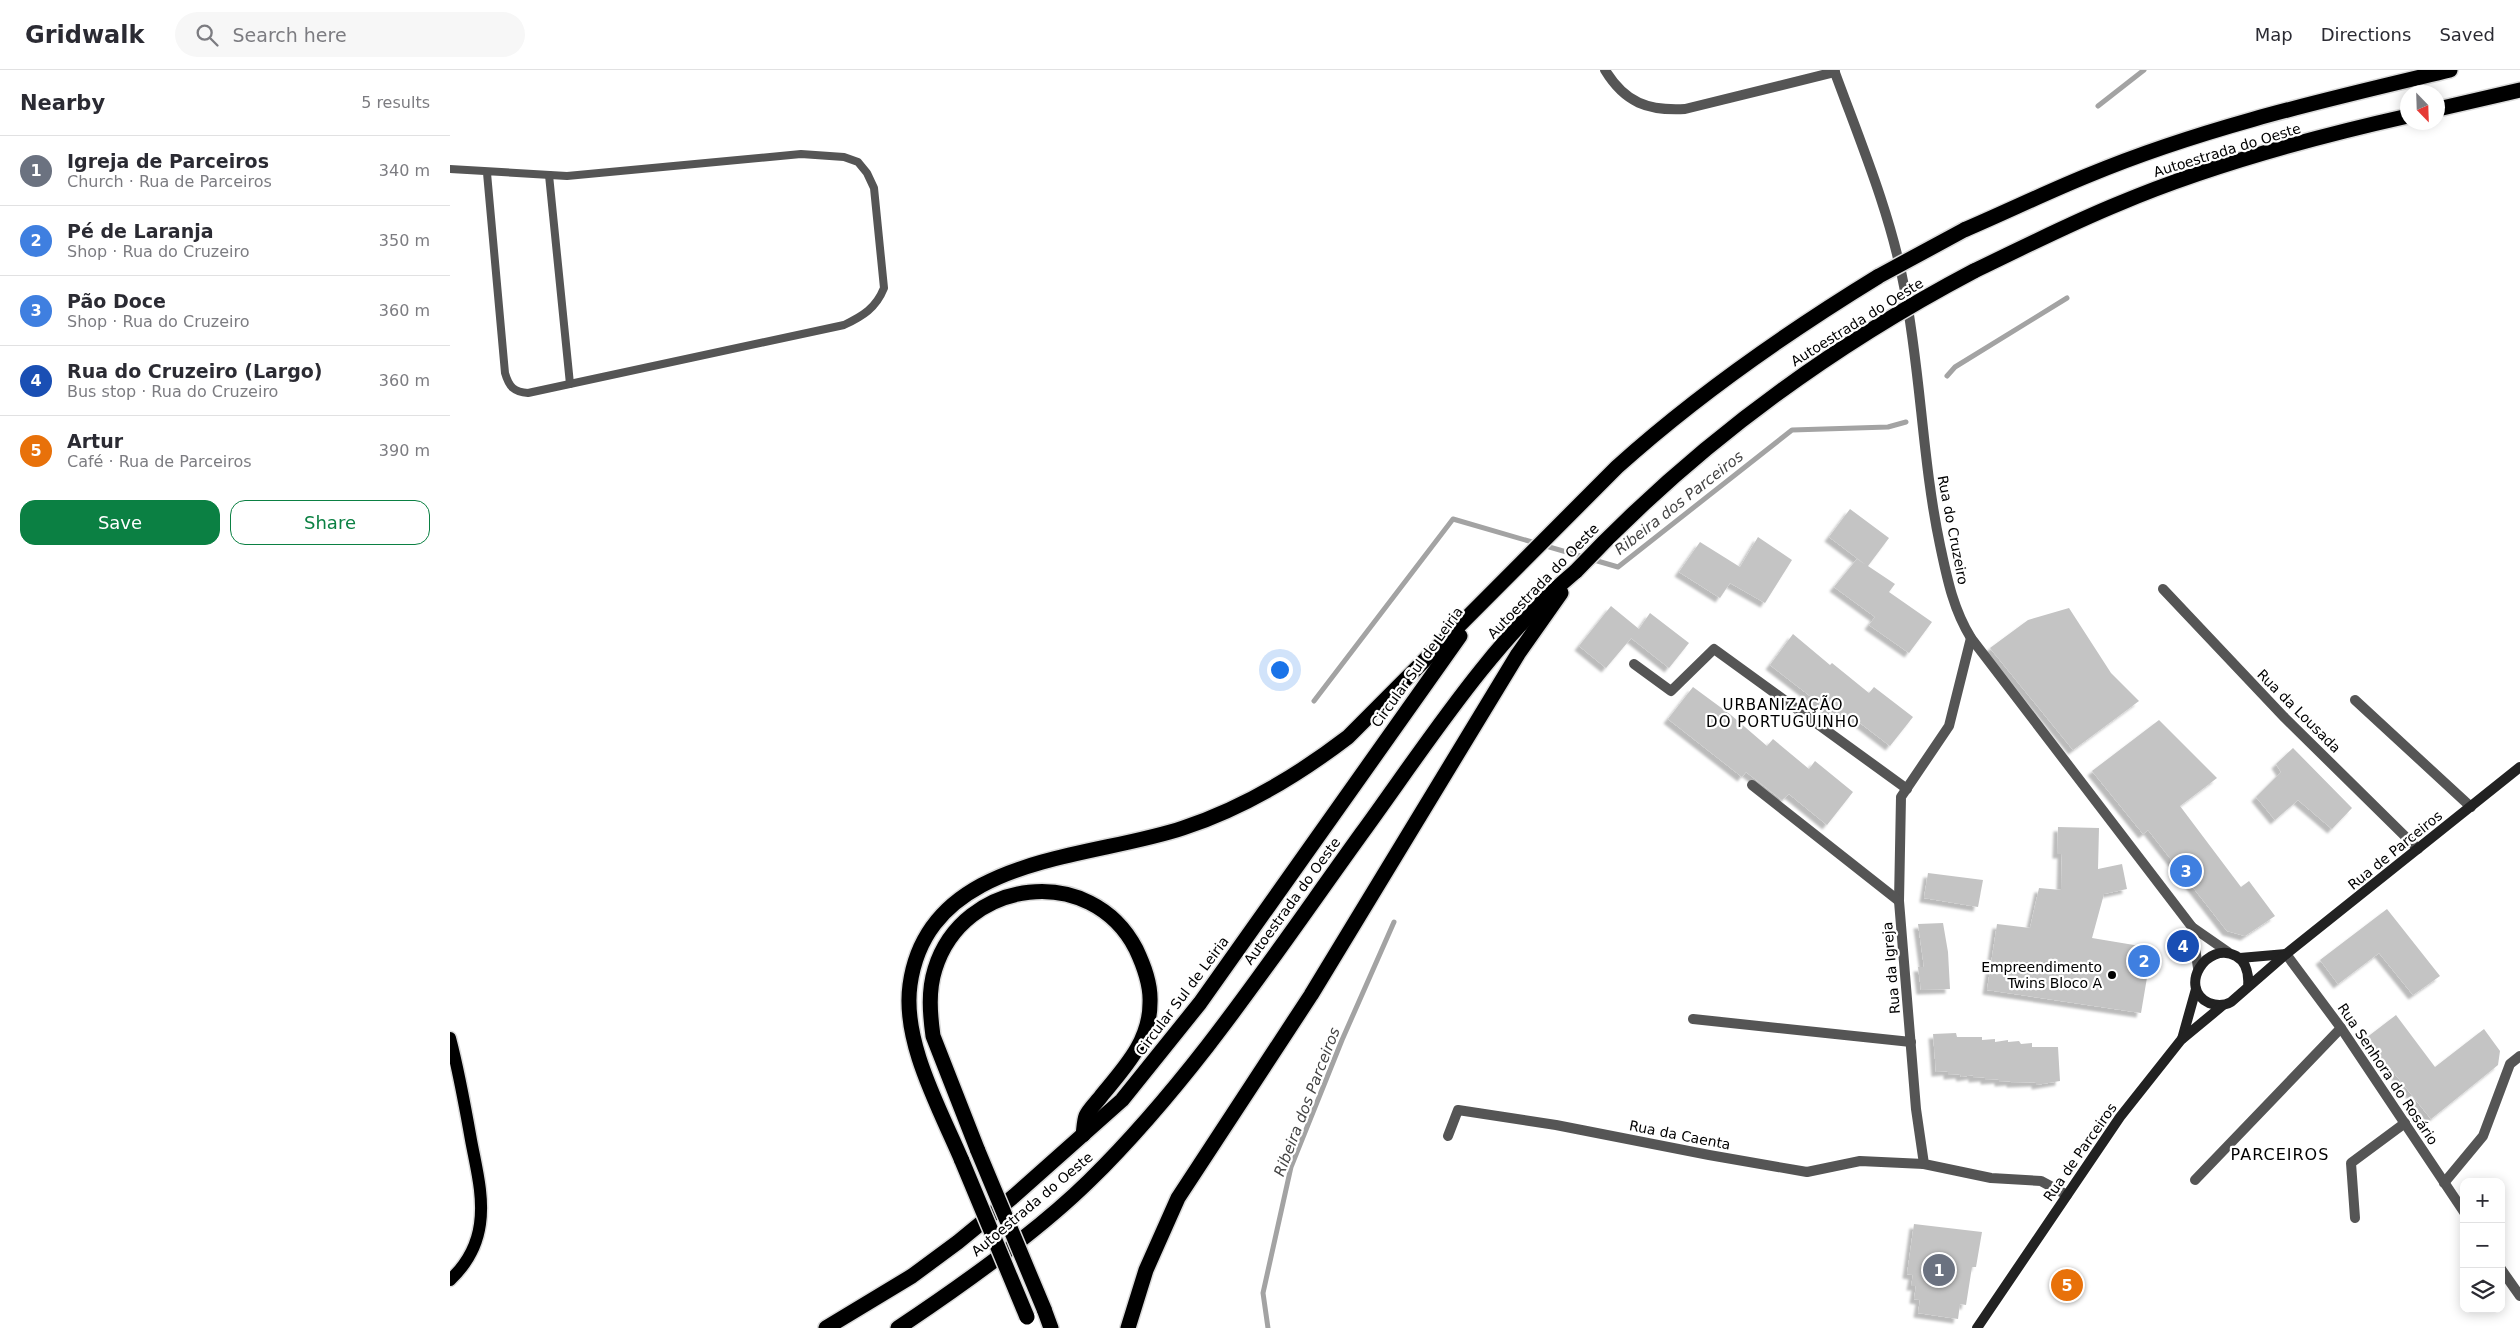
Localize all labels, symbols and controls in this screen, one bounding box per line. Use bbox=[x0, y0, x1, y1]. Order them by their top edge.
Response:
search box bbox=[175, 12, 525, 57]
text: Gridwalk bbox=[25, 21, 145, 49]
icon: search bbox=[193, 21, 221, 49]
text: Search here bbox=[233, 24, 347, 46]
text: Map bbox=[2255, 24, 2293, 45]
text: Directions bbox=[2321, 24, 2411, 45]
text: Saved bbox=[2439, 24, 2495, 45]
north arrow bbox=[2400, 85, 2445, 130]
text: Nearby bbox=[20, 91, 105, 115]
text: 5 results bbox=[361, 93, 430, 112]
street label: Autoestrada do Oeste bbox=[2151, 120, 2303, 180]
text: Igreja de Parceiros bbox=[67, 150, 269, 172]
text: 1 bbox=[30, 161, 42, 180]
text: 340 m bbox=[379, 161, 430, 180]
text: Church · Rua de Parceiros bbox=[67, 172, 272, 191]
text: Pé de Laranja bbox=[67, 220, 214, 242]
text: 2 bbox=[30, 231, 42, 250]
text: 350 m bbox=[379, 231, 430, 250]
text: Shop · Rua do Cruzeiro bbox=[67, 242, 250, 261]
street label: Autoestrada do Oeste bbox=[1788, 275, 1926, 369]
text: Pão Doce bbox=[67, 290, 166, 312]
text: 3 bbox=[30, 301, 42, 320]
text: 360 m bbox=[379, 301, 430, 320]
text: Shop · Rua do Cruzeiro bbox=[67, 312, 250, 331]
text: Rua do Cruzeiro (Largo) bbox=[67, 360, 323, 382]
text: 4 bbox=[30, 371, 42, 390]
text: 360 m bbox=[379, 371, 430, 390]
text: Bus stop · Rua do Cruzeiro bbox=[67, 382, 278, 401]
text: Artur bbox=[67, 430, 123, 452]
text: 5 bbox=[30, 441, 42, 460]
text: 390 m bbox=[379, 441, 430, 460]
water label: Ribeira dos Parceiros bbox=[1611, 447, 1747, 559]
text: Café · Rua de Parceiros bbox=[67, 452, 252, 471]
street label: Rua do Cruzeiro bbox=[1935, 474, 1971, 586]
button: Save bbox=[20, 500, 220, 545]
button: Share bbox=[230, 500, 430, 545]
street label: Autoestrada do Oeste bbox=[1484, 520, 1602, 642]
street label: Circular Sul de Leiria bbox=[1368, 604, 1466, 730]
your location bbox=[1267, 657, 1293, 683]
street label: Rua da Lousada bbox=[2254, 666, 2344, 756]
district label: URBANIZAÇÃO DO PORTUGUINHO bbox=[1706, 695, 1860, 731]
street label: Rua de Parceiros bbox=[2345, 807, 2445, 893]
street label: Autoestrada do Oeste bbox=[1241, 834, 1343, 968]
pin: 3 bbox=[2170, 852, 2202, 890]
street label: Rua da Igreja bbox=[1879, 921, 1903, 1015]
pin: 4 bbox=[2167, 927, 2199, 965]
street label: Circular Sul de Leiria bbox=[1132, 933, 1232, 1059]
pin: 2 bbox=[2128, 942, 2160, 980]
place label: Empreendimento Twins Bloco A bbox=[1981, 959, 2102, 991]
marker: Empreendimento Twins Bloco A bbox=[2106, 969, 2118, 981]
street label: Rua Senhora do Rosário bbox=[2335, 1000, 2441, 1148]
water label: Ribeira dos Parceiros bbox=[1270, 1025, 1344, 1179]
street label: Rua de Parceiros bbox=[2040, 1100, 2120, 1204]
street label: Rua da Caenta bbox=[1628, 1117, 1732, 1153]
district label: PARCEIROS bbox=[2231, 1145, 2329, 1164]
street label: Autoestrada do Oeste bbox=[968, 1149, 1096, 1259]
map controls bbox=[2460, 1178, 2505, 1313]
button: + bbox=[2460, 1178, 2505, 1223]
button: − bbox=[2460, 1223, 2505, 1268]
pin: 1 bbox=[1923, 1251, 1955, 1289]
pin: 5 bbox=[2051, 1266, 2083, 1304]
button: layers bbox=[2460, 1268, 2505, 1313]

